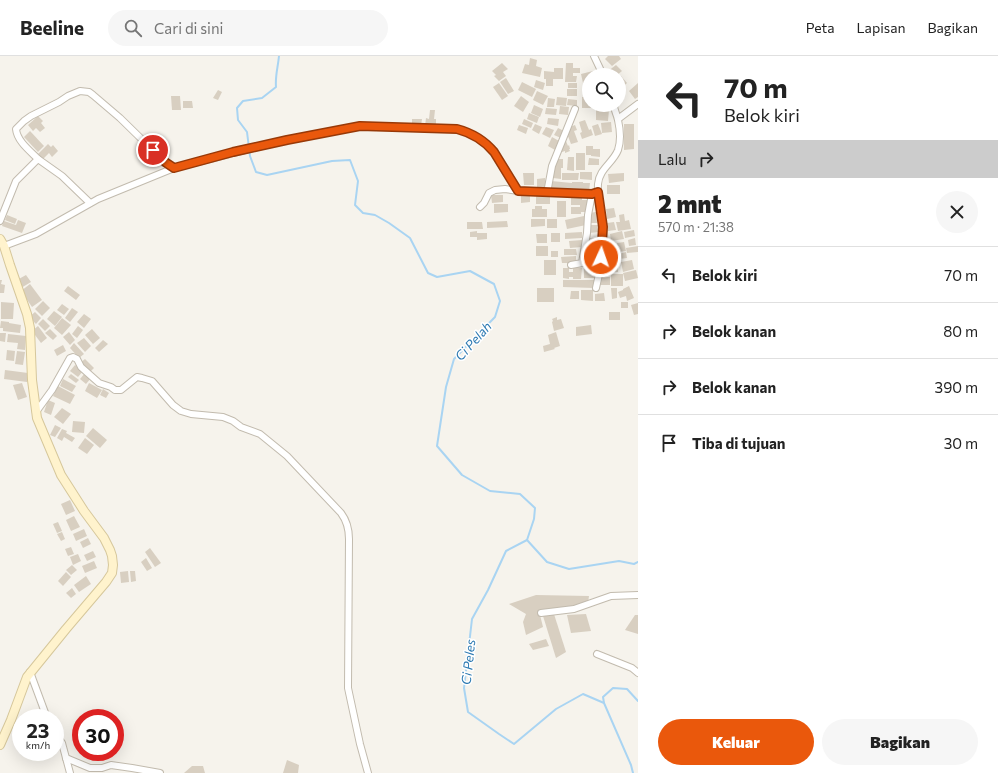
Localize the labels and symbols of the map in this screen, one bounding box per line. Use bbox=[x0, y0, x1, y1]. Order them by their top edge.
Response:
pin bbox=[136, 133, 170, 167]
position arrow bbox=[580, 236, 622, 278]
water label: Ci Pelah bbox=[451, 318, 495, 364]
water label: Ci Peles bbox=[458, 638, 478, 686]
speed limit sign: 30 bbox=[72, 709, 124, 761]

